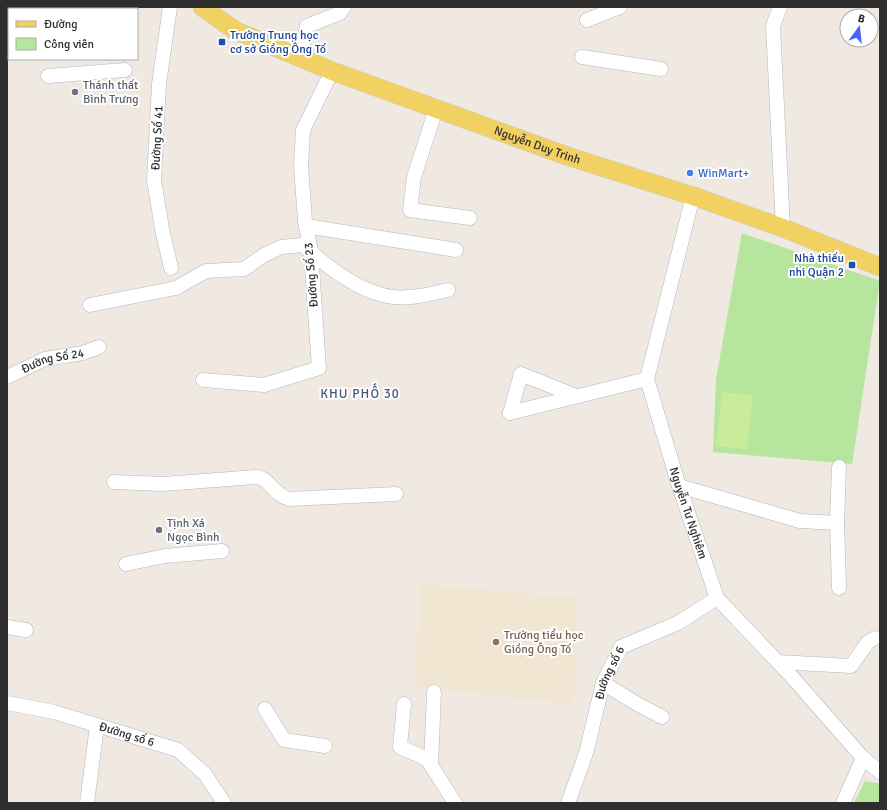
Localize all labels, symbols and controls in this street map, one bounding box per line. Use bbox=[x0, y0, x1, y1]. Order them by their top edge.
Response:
legend bbox=[8, 8, 138, 60]
north arrow bbox=[839, 8, 879, 48]
text: B bbox=[857, 12, 867, 26]
text: Đường bbox=[44, 17, 78, 32]
place label: Trường Trung học cơ sở Giồng Ông Tố bbox=[230, 28, 327, 57]
text: Công viên bbox=[44, 37, 94, 52]
marker: Trường Trung học cơ sở Giồng Ông Tố bbox=[217, 37, 227, 47]
place label: Thánh thất Bình Trưng bbox=[83, 78, 139, 107]
marker: Thánh thất Bình Trưng bbox=[70, 87, 80, 97]
street label: Đường Số 41 bbox=[148, 105, 167, 171]
street label: Nguyễn Duy Trinh bbox=[492, 123, 582, 168]
place label: WinMart+ bbox=[698, 166, 749, 181]
marker: WinMart+ bbox=[685, 168, 695, 178]
street label: Đường Số 23 bbox=[301, 242, 322, 308]
place label: Nhà thiếu nhi Quận 2 bbox=[789, 251, 844, 280]
marker: Nhà thiếu nhi Quận 2 bbox=[847, 260, 857, 270]
street label: Đường Số 24 bbox=[19, 346, 86, 377]
district label: KHU PHỐ 30 bbox=[320, 383, 400, 402]
street label: Nguyễn Tư Nghiêm bbox=[666, 465, 710, 561]
place label: Tịnh Xá Ngọc Bình bbox=[167, 516, 220, 545]
marker: Tịnh Xá Ngọc Bình bbox=[154, 525, 164, 535]
place label: Trường tiểu học Giồng Ông Tố bbox=[504, 628, 584, 657]
marker: Trường tiểu học Giồng Ông Tố bbox=[491, 637, 501, 647]
street label: Đường số 6 bbox=[592, 644, 628, 701]
street label: Đường số 6 bbox=[97, 719, 156, 750]

